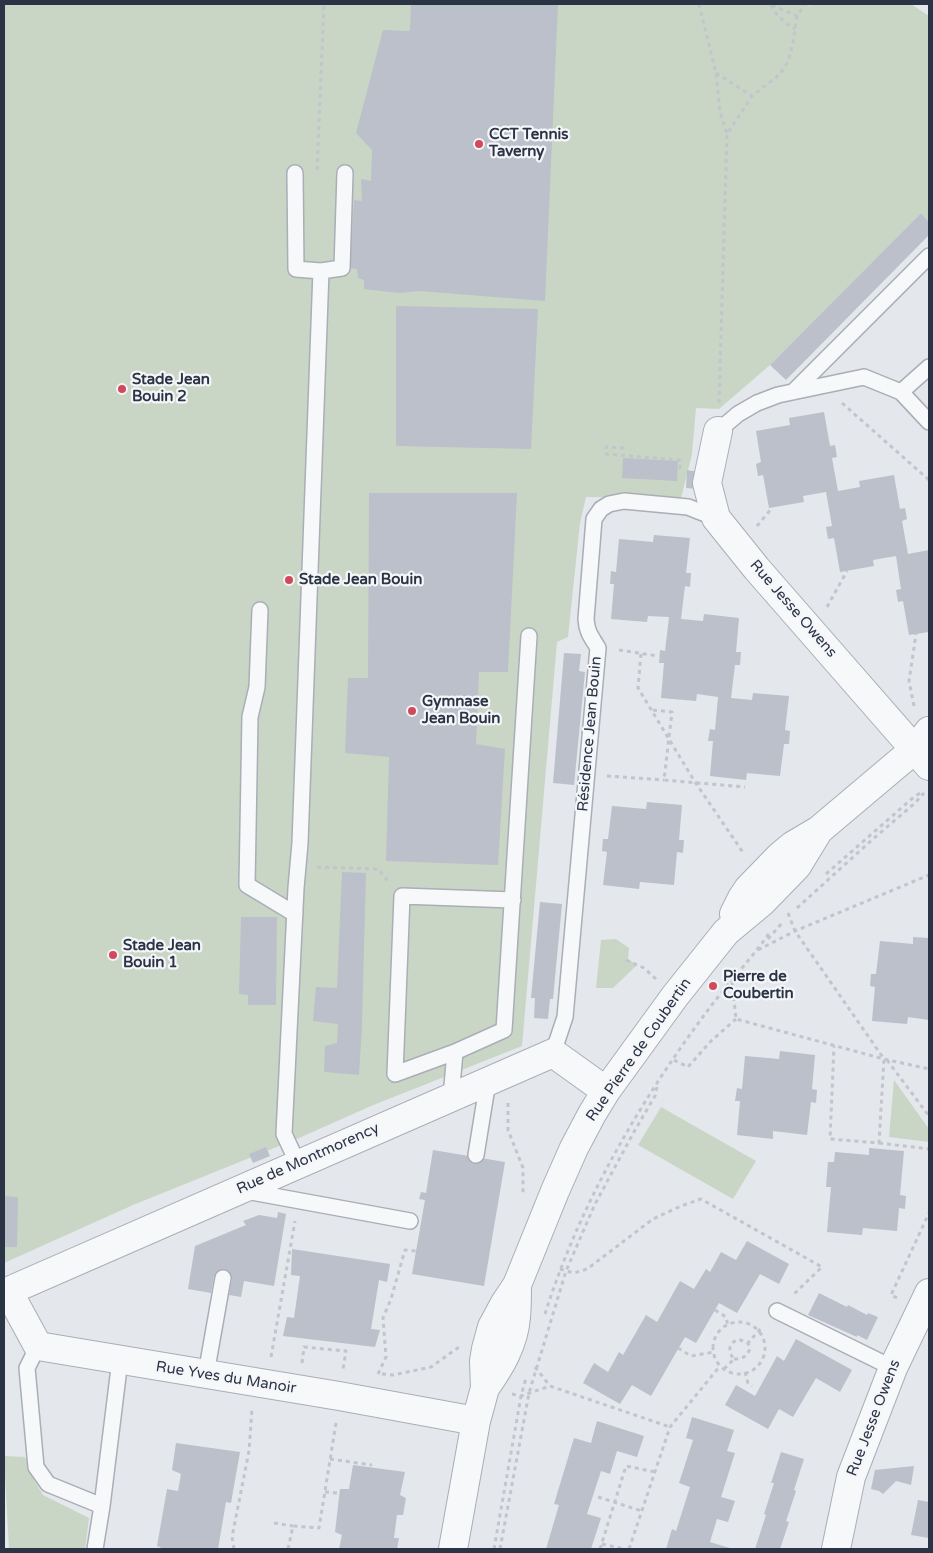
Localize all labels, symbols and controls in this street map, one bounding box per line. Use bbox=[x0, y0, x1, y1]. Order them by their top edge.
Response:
place label: CCT Tennis Taverny bbox=[489, 126, 568, 161]
marker: CCT Tennis Taverny bbox=[473, 138, 485, 150]
place label: Stade Jean Bouin 2 bbox=[132, 371, 210, 406]
marker: Stade Jean Bouin 2 bbox=[116, 383, 128, 395]
street label: Rue Jesse Owens bbox=[746, 557, 840, 661]
place label: Stade Jean Bouin bbox=[299, 571, 422, 589]
marker: Stade Jean Bouin bbox=[283, 574, 295, 586]
street label: Résidence Jean Bouin bbox=[574, 656, 606, 812]
place label: Gymnase Jean Bouin bbox=[422, 693, 500, 728]
marker: Gymnase Jean Bouin bbox=[406, 705, 418, 717]
place label: Stade Jean Bouin 1 bbox=[123, 937, 201, 972]
marker: Stade Jean Bouin 1 bbox=[107, 949, 119, 961]
place label: Pierre de Coubertin bbox=[723, 968, 794, 1003]
street label: Rue Pierre de Coubertin bbox=[583, 975, 695, 1125]
marker: Pierre de Coubertin bbox=[707, 980, 719, 992]
street label: Rue de Montmorency bbox=[234, 1119, 382, 1199]
street label: Rue Jesse Owens bbox=[844, 1357, 904, 1479]
street label: Rue Yves du Manoir bbox=[155, 1358, 297, 1398]

